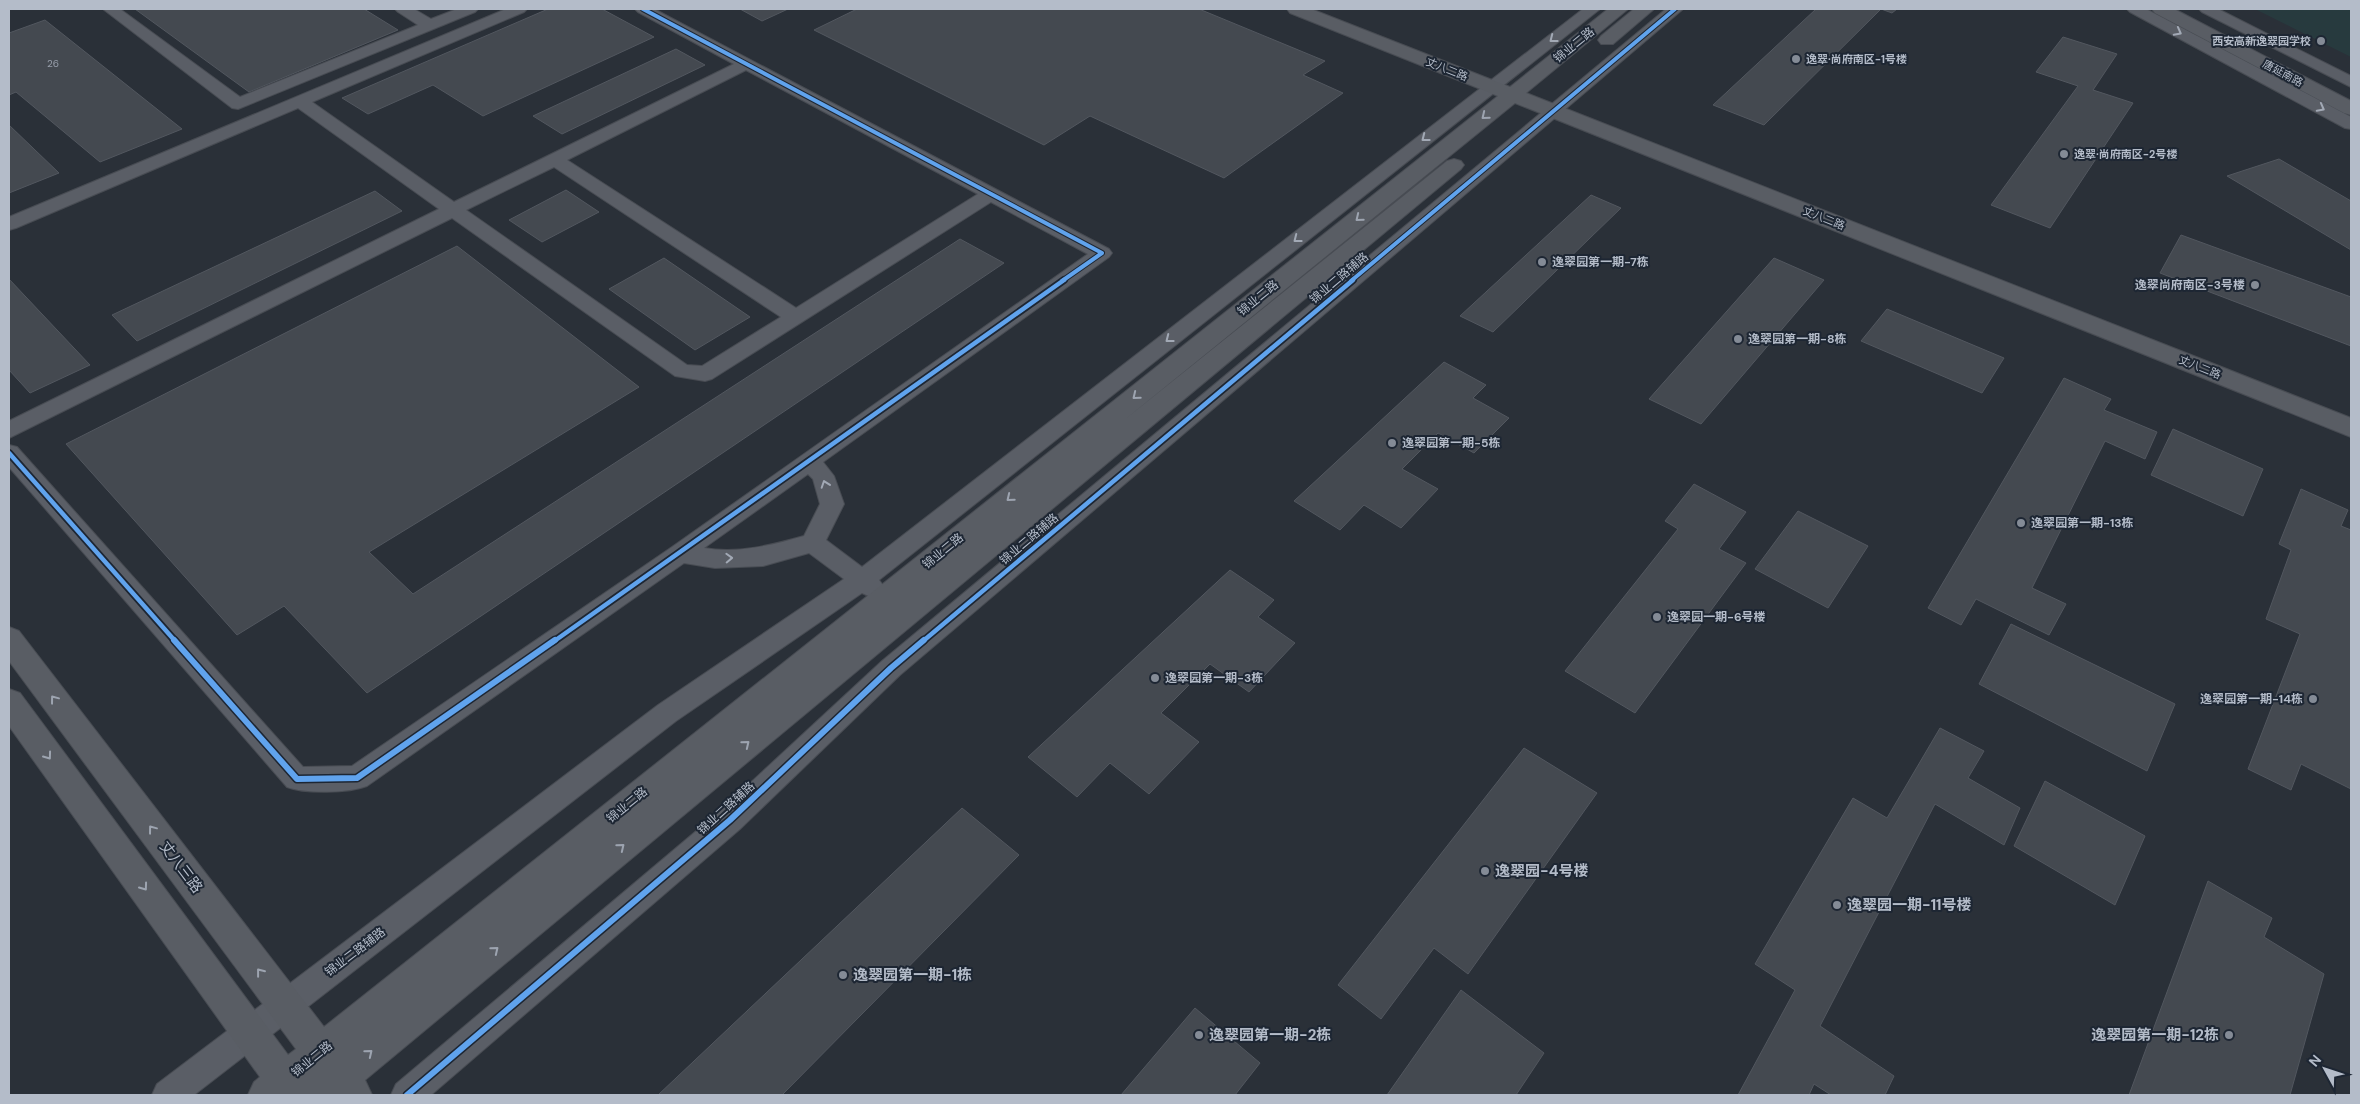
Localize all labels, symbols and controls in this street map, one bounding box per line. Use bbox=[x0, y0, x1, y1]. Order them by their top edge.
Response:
street label: 锦业二路 bbox=[1550, 24, 1598, 66]
one-way arrow bbox=[2172, 26, 2181, 36]
one-way arrow bbox=[1550, 33, 1559, 41]
place label: 西安高新逸翠园学校 bbox=[2212, 34, 2311, 48]
marker: 西安高新逸翠园学校 bbox=[2315, 35, 2327, 47]
place label: 逸翠·尚府南区-1号楼 bbox=[1806, 52, 1907, 66]
marker: 逸翠·尚府南区-1号楼 bbox=[1790, 53, 1802, 65]
street label: 丈八二路 bbox=[1424, 54, 1470, 84]
street label: 唐延南路 bbox=[2260, 56, 2306, 90]
house number: 26 bbox=[47, 57, 59, 70]
one-way arrow bbox=[2316, 102, 2325, 112]
one-way arrow bbox=[1482, 110, 1491, 118]
one-way arrow bbox=[1422, 133, 1431, 141]
place label: 逸翠·尚府南区-2号楼 bbox=[2074, 147, 2177, 161]
marker: 逸翠·尚府南区-2号楼 bbox=[2058, 148, 2070, 160]
street label: 丈八二路 bbox=[1801, 203, 1847, 233]
one-way arrow bbox=[1355, 212, 1364, 221]
one-way arrow bbox=[1294, 233, 1303, 241]
street label: 锦业二路辅路 bbox=[1306, 249, 1372, 307]
place label: 逸翠园第一期-7栋 bbox=[1552, 254, 1649, 270]
marker: 逸翠园第一期-7栋 bbox=[1536, 256, 1548, 268]
street label: 锦业二路 bbox=[1234, 277, 1282, 319]
place label: 逸翠尚府南区-3号楼 bbox=[2135, 277, 2245, 293]
marker: 逸翠尚府南区-3号楼 bbox=[2249, 279, 2261, 291]
place label: 逸翠园第一期-8栋 bbox=[1748, 331, 1847, 347]
one-way arrow bbox=[1166, 333, 1175, 342]
marker: 逸翠园第一期-8栋 bbox=[1732, 333, 1744, 345]
street label: 丈八二路 bbox=[2177, 352, 2223, 382]
one-way arrow bbox=[1133, 390, 1142, 399]
place label: 逸翠园第一期-5栋 bbox=[1402, 435, 1500, 451]
marker: 逸翠园第一期-5栋 bbox=[1386, 437, 1398, 449]
one-way arrow bbox=[821, 480, 831, 489]
one-way arrow bbox=[1006, 492, 1015, 501]
street label: 锦业二路辅路 bbox=[996, 510, 1062, 568]
place label: 逸翠园第一期-13栋 bbox=[2031, 515, 2134, 531]
marker: 逸翠园第一期-13栋 bbox=[2015, 517, 2027, 529]
street label: 锦业二路 bbox=[919, 530, 967, 572]
one-way arrow bbox=[725, 553, 733, 563]
place label: 逸翠园一期-6号楼 bbox=[1667, 609, 1766, 625]
marker: 逸翠园一期-6号楼 bbox=[1651, 611, 1663, 623]
place label: 逸翠园第一期-3栋 bbox=[1165, 670, 1263, 686]
marker: 逸翠园第一期-3栋 bbox=[1149, 672, 1161, 684]
place label: 逸翠园第一期-14栋 bbox=[2200, 691, 2303, 707]
marker: 逸翠园第一期-14栋 bbox=[2307, 693, 2319, 705]
one-way arrow bbox=[51, 695, 60, 705]
one-way arrow bbox=[741, 741, 750, 750]
one-way arrow bbox=[42, 750, 51, 760]
street label: 锦业二路辅路 bbox=[694, 778, 758, 838]
street label: 锦业二路 bbox=[603, 784, 651, 826]
one-way arrow bbox=[149, 825, 158, 835]
street label: 丈八三路 bbox=[155, 837, 207, 897]
one-way arrow bbox=[615, 844, 624, 853]
place label: 逸翠园-4号楼 bbox=[1495, 861, 1588, 881]
marker: 逸翠园-4号楼 bbox=[1479, 865, 1491, 877]
one-way arrow bbox=[138, 881, 146, 890]
place label: 逸翠园一期-11号楼 bbox=[1847, 895, 1972, 915]
marker: 逸翠园一期-11号楼 bbox=[1831, 899, 1843, 911]
street label: 锦业二路辅路 bbox=[321, 924, 389, 980]
one-way arrow bbox=[489, 948, 498, 956]
place label: 逸翠园第一期-1栋 bbox=[853, 965, 972, 985]
one-way arrow bbox=[258, 969, 266, 978]
marker: 逸翠园第一期-1栋 bbox=[837, 969, 849, 981]
place label: 逸翠园第一期-2栋 bbox=[1209, 1025, 1331, 1045]
place label: 逸翠园第一期-12栋 bbox=[2091, 1025, 2219, 1045]
marker: 逸翠园第一期-2栋 bbox=[1193, 1029, 1205, 1041]
marker: 逸翠园第一期-12栋 bbox=[2223, 1029, 2235, 1041]
street label: 锦业二路 bbox=[288, 1038, 336, 1080]
north arrow bbox=[2300, 1044, 2350, 1094]
one-way arrow bbox=[363, 1051, 372, 1059]
text: N bbox=[2305, 1051, 2325, 1070]

